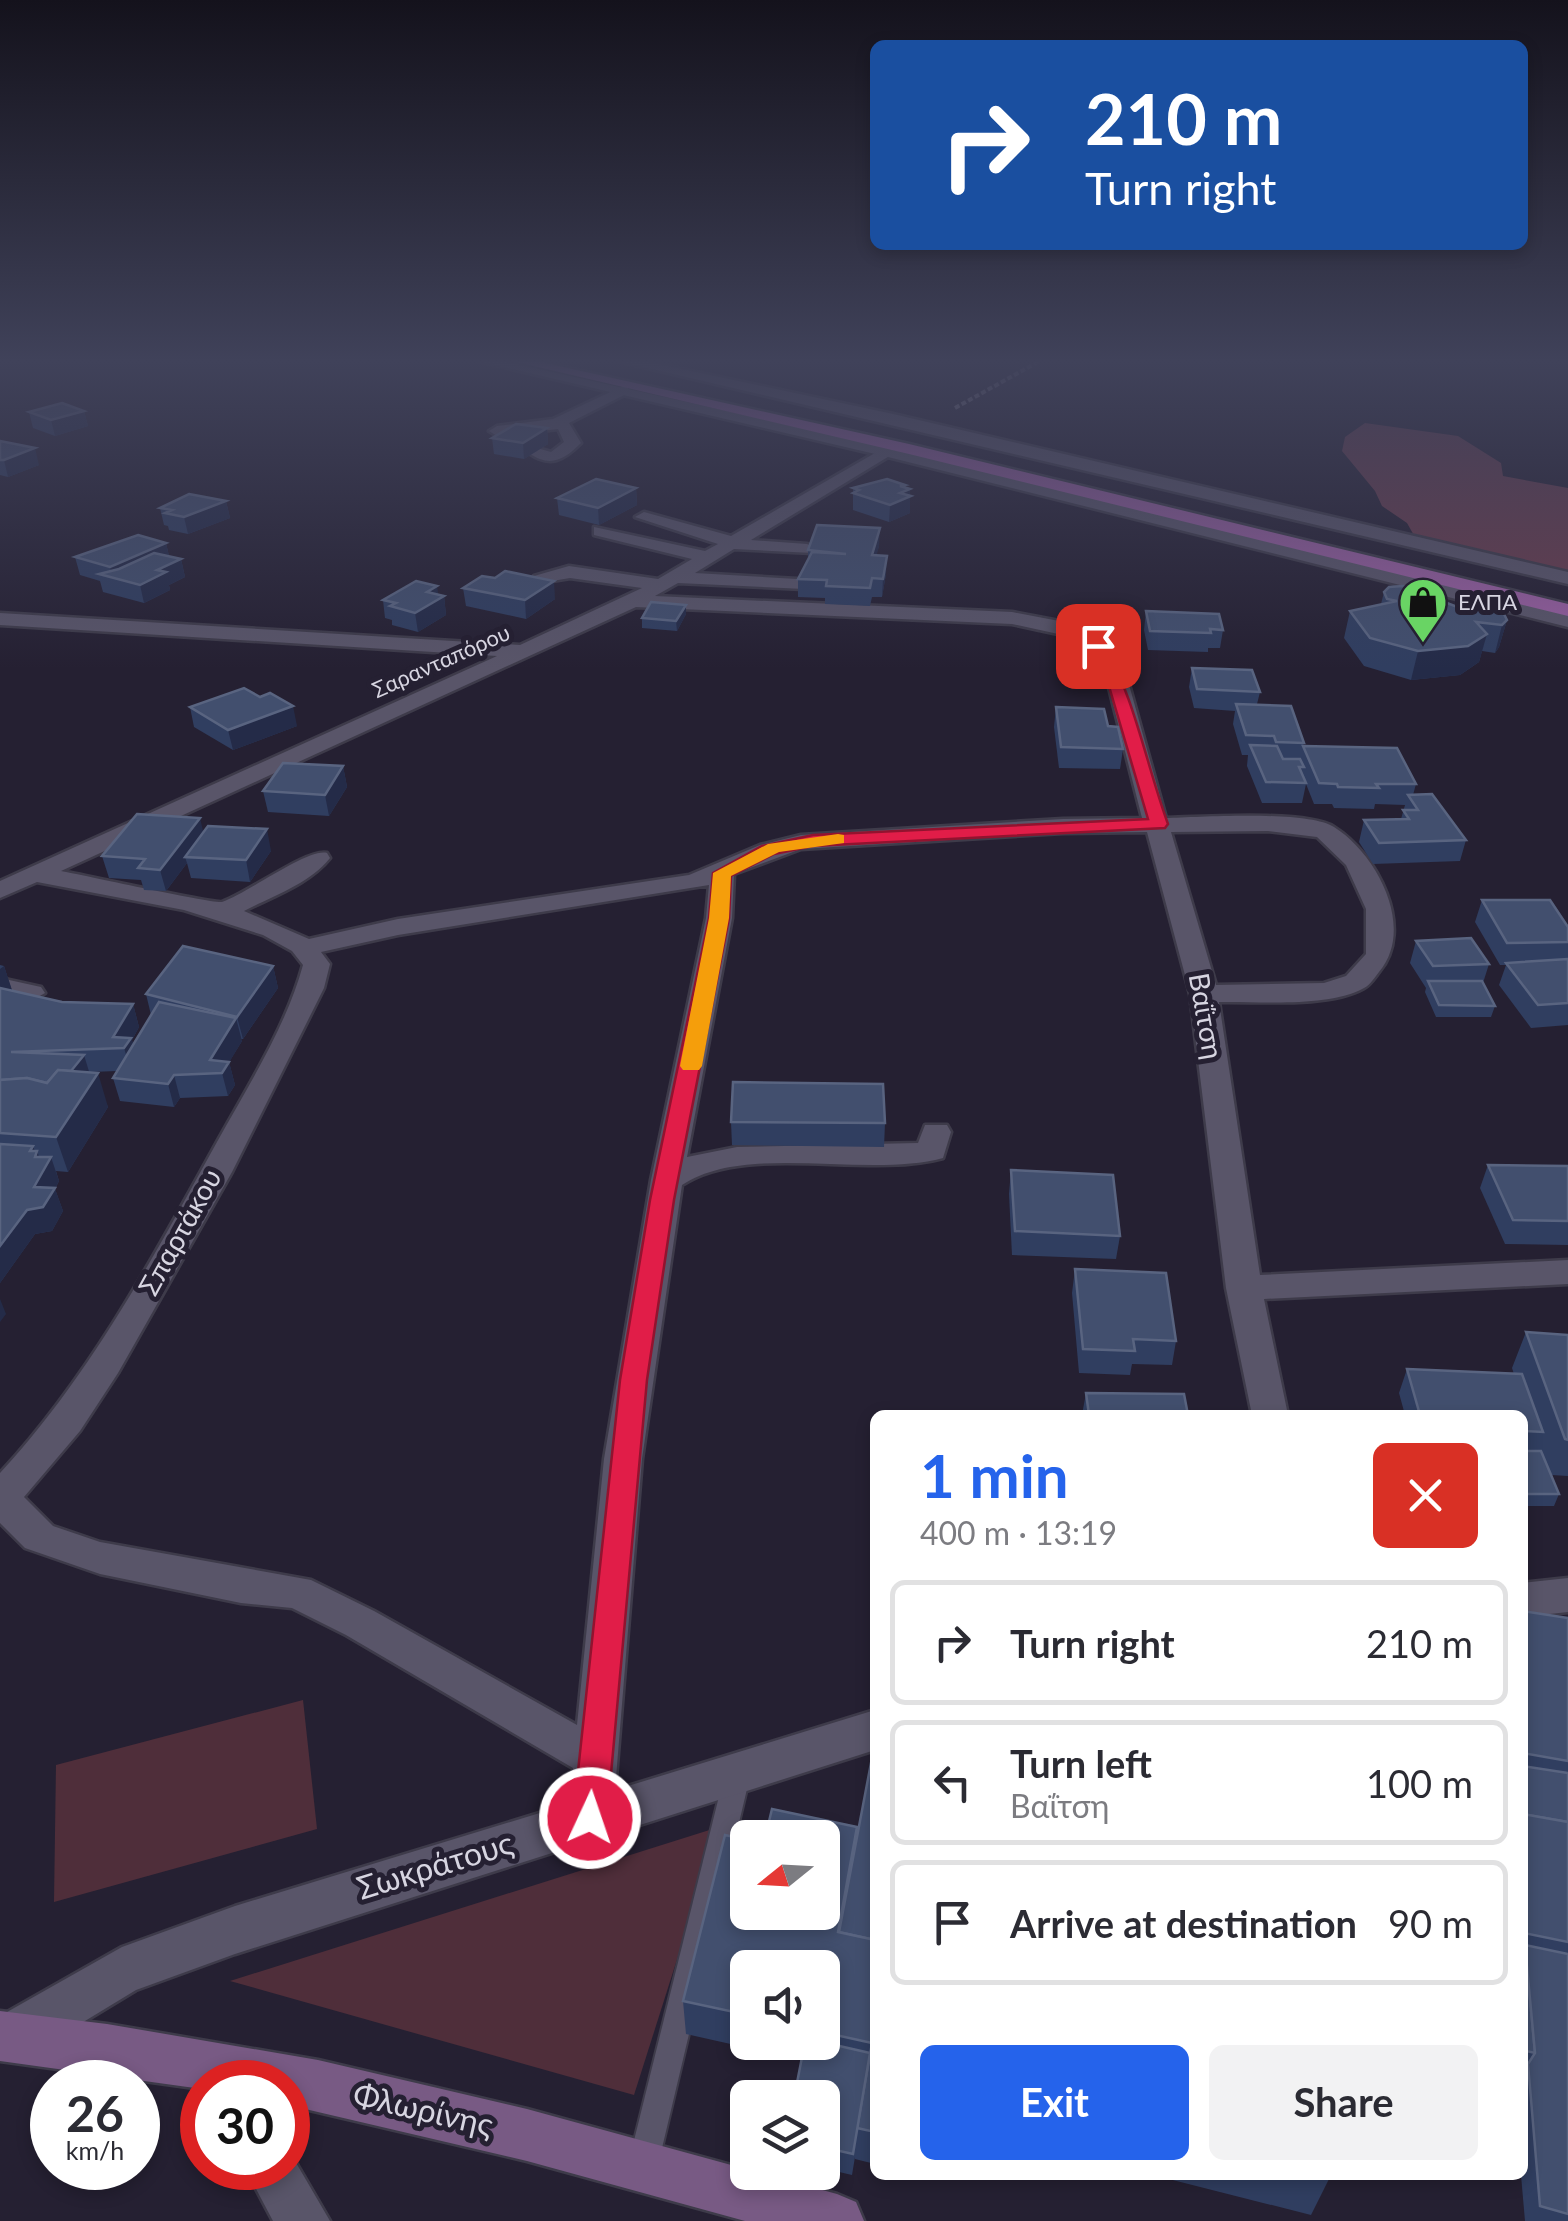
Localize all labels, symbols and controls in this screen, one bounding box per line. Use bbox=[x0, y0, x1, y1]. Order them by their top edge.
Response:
text: 210 m bbox=[1085, 76, 1282, 160]
icon: right bbox=[920, 80, 1050, 210]
text: Turn right bbox=[1085, 161, 1276, 215]
shop icon: ΕΛΠΑ bbox=[1397, 576, 1449, 644]
place label: ΕΛΠΑ bbox=[1458, 588, 1517, 615]
pin bbox=[1056, 604, 1141, 689]
street label: Σαρανταπόρου bbox=[368, 618, 514, 703]
icon: arrive bbox=[1071, 619, 1126, 674]
street label: Βαΐτση bbox=[1183, 970, 1231, 1062]
street label: Σπαρτάκου bbox=[130, 1162, 228, 1301]
text: 1 min bbox=[920, 1439, 1069, 1511]
button: close bbox=[1373, 1443, 1478, 1548]
text: 400 m · 13:19 bbox=[920, 1513, 1117, 1552]
icon: right bbox=[925, 1615, 980, 1670]
text: Turn right bbox=[1010, 1620, 1175, 1666]
text: 210 m bbox=[1366, 1620, 1473, 1666]
text: Turn left bbox=[1010, 1740, 1152, 1786]
icon: left bbox=[925, 1755, 980, 1810]
text: 100 m bbox=[1366, 1760, 1473, 1806]
position arrow bbox=[538, 1766, 642, 1870]
text: Βαΐτση bbox=[1010, 1786, 1109, 1825]
north arrow bbox=[730, 1820, 840, 1930]
map controls bbox=[730, 1820, 840, 2190]
street label: Σωκράτους bbox=[352, 1822, 517, 1907]
icon: arrive bbox=[925, 1895, 980, 1950]
text: Arrive at destination bbox=[1010, 1900, 1357, 1946]
text: 90 m bbox=[1388, 1900, 1473, 1946]
button: sound bbox=[730, 1950, 840, 2060]
button: Exit bbox=[920, 2045, 1189, 2160]
button: Share bbox=[1209, 2045, 1478, 2160]
speed limit sign: 30 bbox=[180, 2060, 310, 2190]
street label: Φλωρίνης bbox=[350, 2074, 497, 2144]
button: layers bbox=[730, 2080, 840, 2190]
text: 26 bbox=[66, 2083, 124, 2143]
text: km/h bbox=[66, 2135, 124, 2165]

